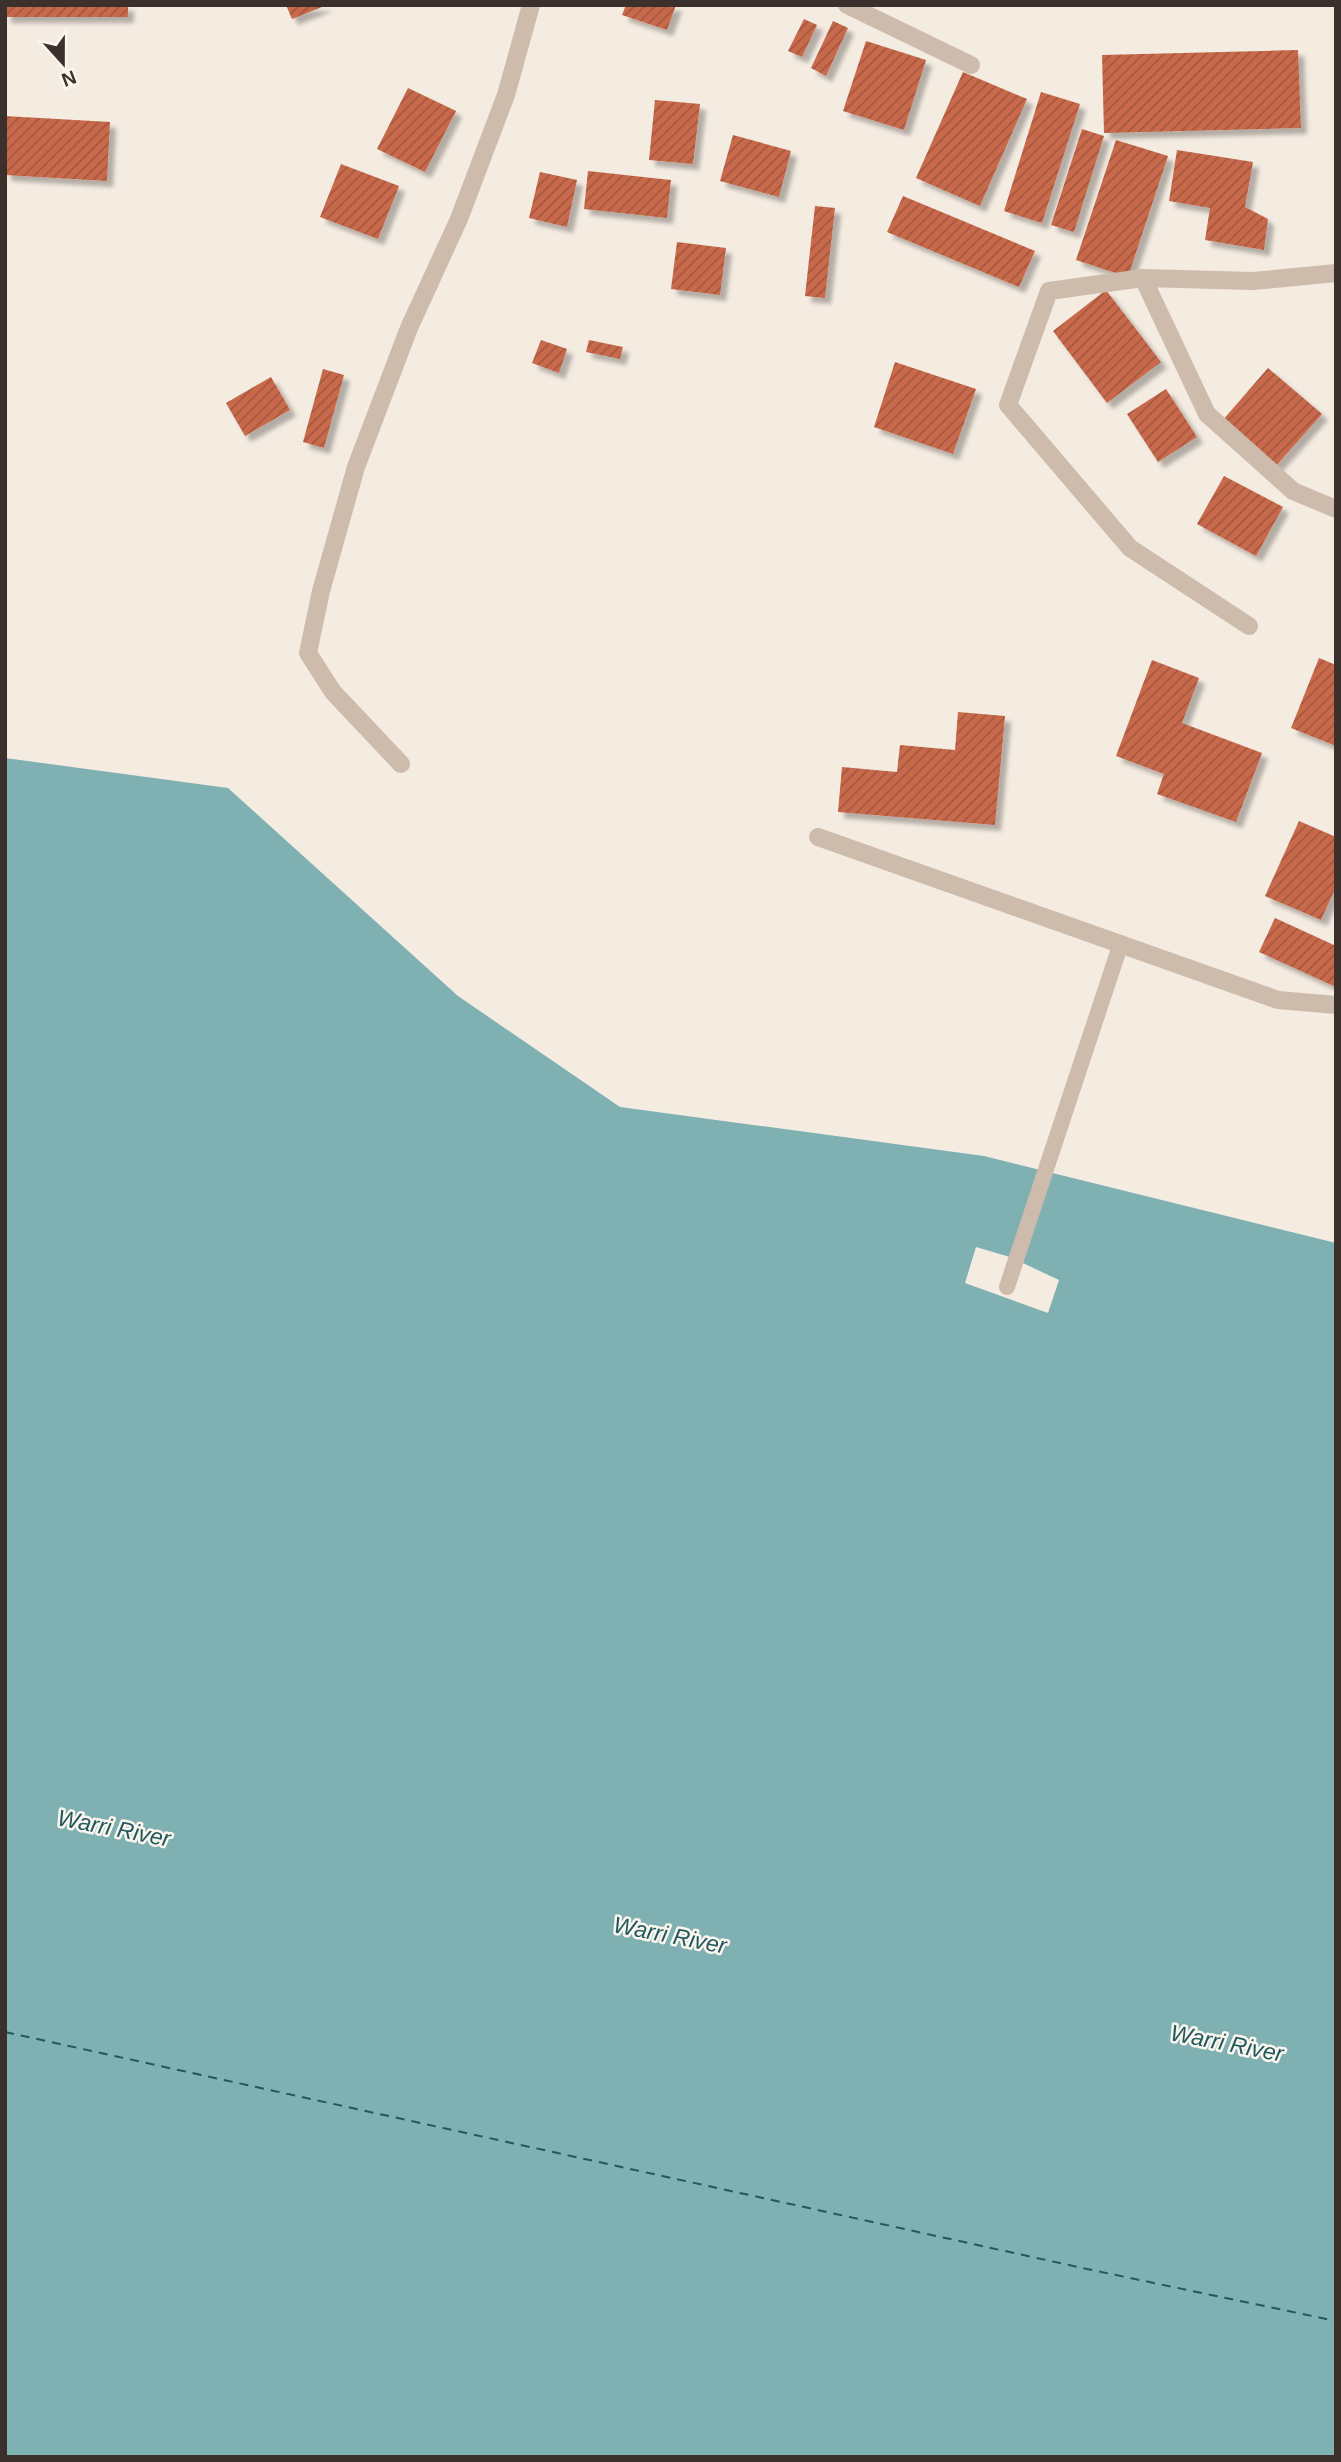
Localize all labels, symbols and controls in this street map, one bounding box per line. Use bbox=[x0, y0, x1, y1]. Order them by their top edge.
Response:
north arrow bbox=[28, 28, 98, 98]
text: N bbox=[59, 66, 79, 91]
water label: Warri River bbox=[55, 1804, 174, 1852]
water label: Warri River bbox=[611, 1911, 730, 1959]
water label: Warri River bbox=[1168, 2019, 1287, 2067]

